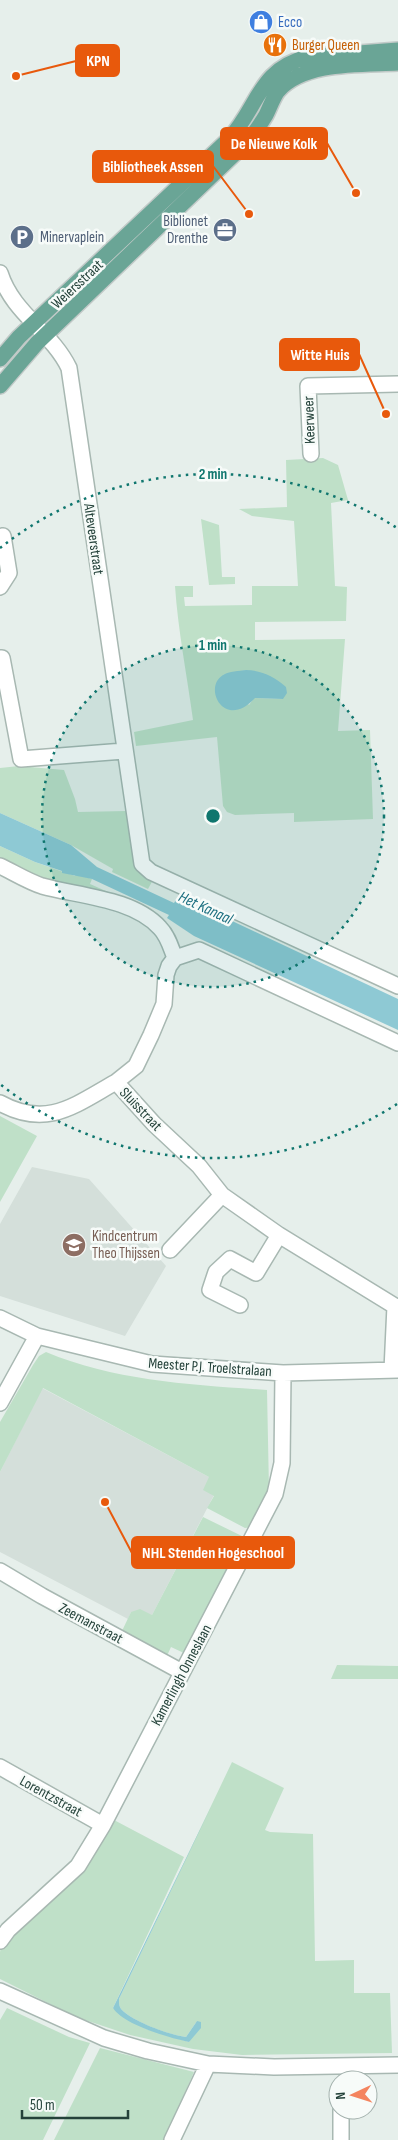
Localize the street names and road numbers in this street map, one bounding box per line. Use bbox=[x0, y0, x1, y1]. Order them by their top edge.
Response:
street label: Weiersstraat bbox=[48, 255, 107, 313]
street label: Keerweer bbox=[299, 395, 320, 444]
street label: Alteveerstraat bbox=[79, 501, 108, 576]
street label: Sluisstraat bbox=[115, 1083, 166, 1136]
street label: Meester P.J. Troelstralaan bbox=[148, 1354, 272, 1381]
street label: Zeemanstraat bbox=[55, 1599, 126, 1648]
street label: Kamerlingh Onneslaan bbox=[147, 1621, 216, 1729]
street label: Lorentzstraat bbox=[16, 1772, 86, 1822]

